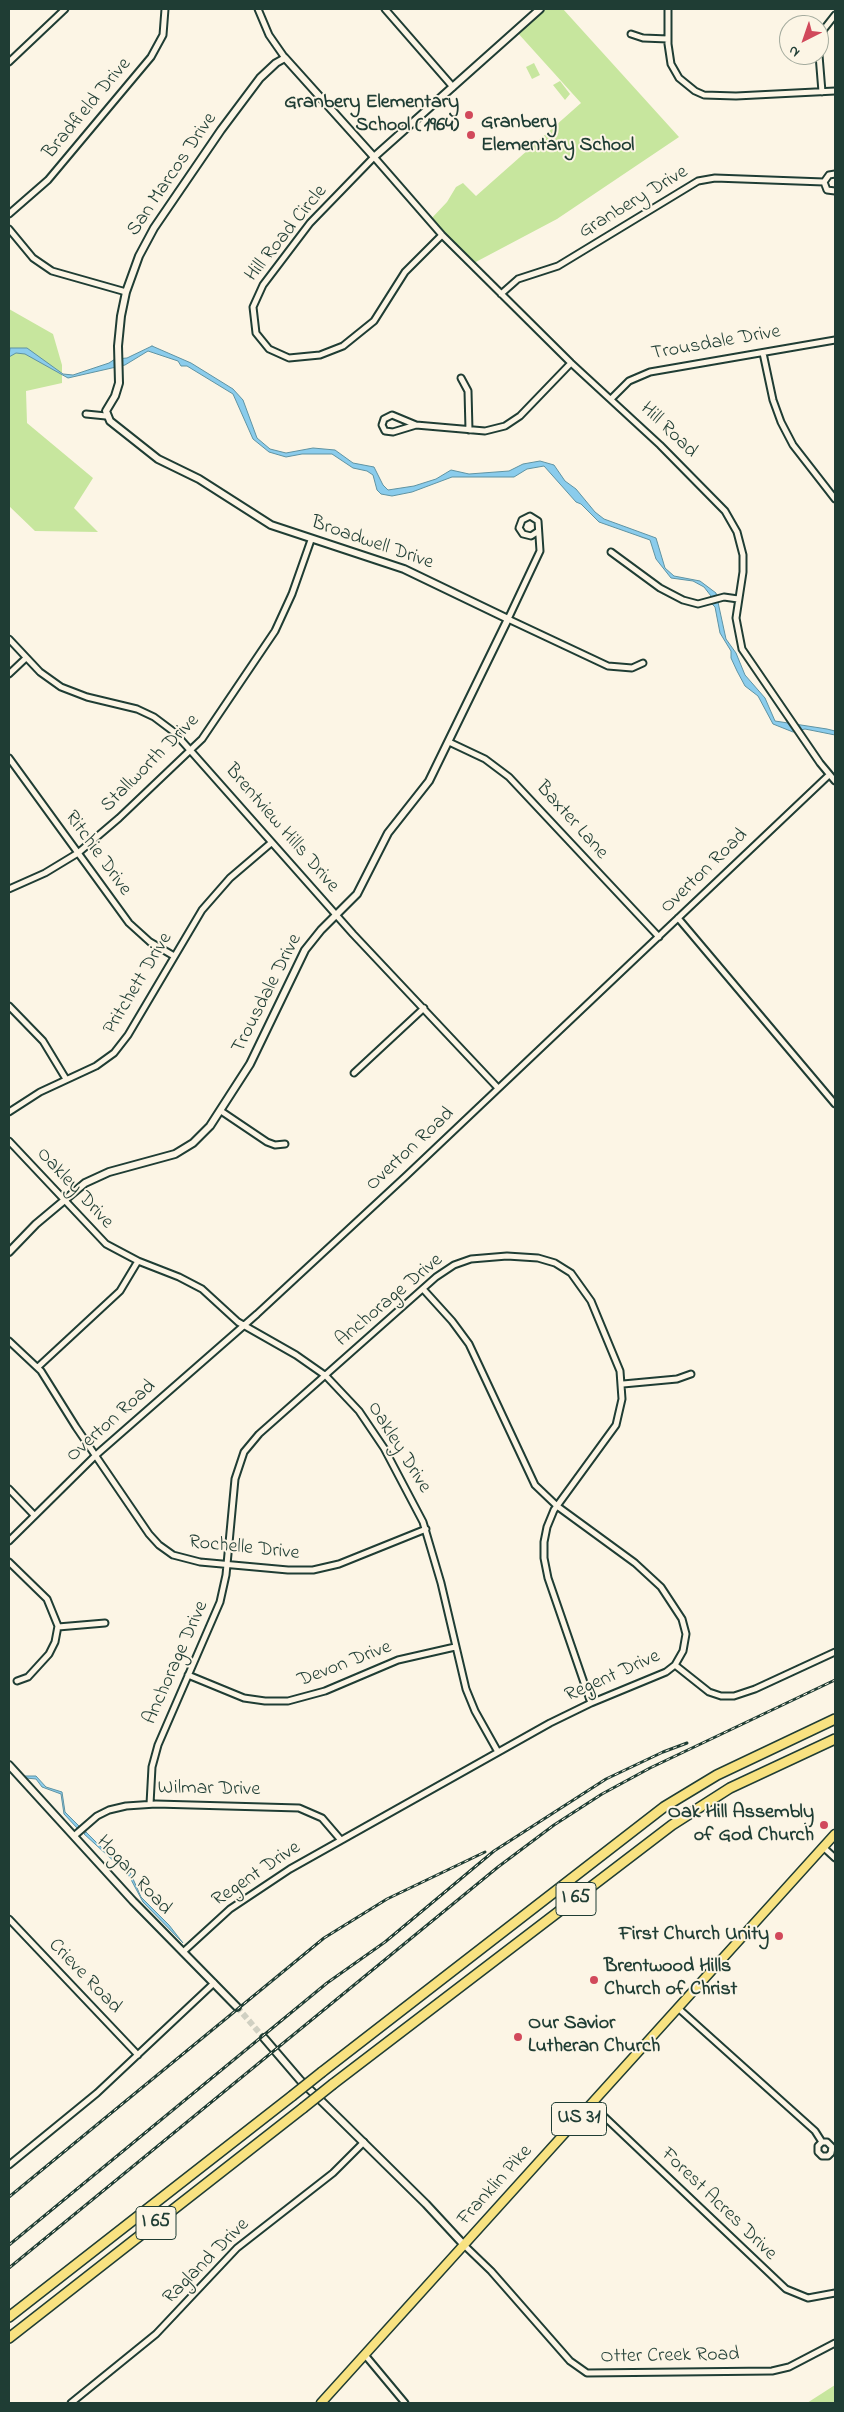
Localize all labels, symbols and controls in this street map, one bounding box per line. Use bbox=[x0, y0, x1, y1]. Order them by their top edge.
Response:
north arrow bbox=[779, 15, 829, 65]
text: N bbox=[784, 40, 805, 62]
street label: Bradfield Drive bbox=[39, 53, 137, 165]
place label: Granbery Elementary School (1964) bbox=[284, 92, 459, 139]
street label: San Marcos Drive bbox=[123, 109, 223, 241]
marker: Granbery Elementary School (1964) bbox=[463, 109, 475, 121]
place label: Granbery Elementary School bbox=[481, 112, 634, 159]
marker: Granbery Elementary School bbox=[465, 129, 477, 141]
street label: Granbery Drive bbox=[575, 161, 693, 245]
street label: Hill Road Circle bbox=[241, 181, 333, 287]
street label: Trousdale Drive bbox=[650, 321, 782, 367]
street label: Hill Road bbox=[634, 398, 702, 464]
street label: Broadwell Drive bbox=[308, 512, 436, 576]
street label: Stallworth Drive bbox=[97, 710, 205, 818]
street label: Brentview Hills Drive bbox=[219, 760, 343, 898]
street label: Baxter Lane bbox=[530, 777, 612, 865]
street label: Ritchie Drive bbox=[58, 807, 136, 901]
street label: Overton Road bbox=[656, 824, 754, 920]
street label: Pritchett Drive bbox=[99, 929, 179, 1039]
street label: Trousdale Drive bbox=[228, 930, 308, 1058]
street label: Overton Road bbox=[362, 1103, 460, 1197]
street label: Oakley Drive bbox=[30, 1143, 118, 1235]
street label: Anchorage Drive bbox=[331, 1249, 449, 1353]
street label: Overton Road bbox=[62, 1376, 162, 1468]
street label: Oakley Drive bbox=[361, 1398, 435, 1498]
street label: Rochelle Drive bbox=[187, 1531, 301, 1567]
street label: Anchorage Drive bbox=[139, 1598, 215, 1728]
street label: Devon Drive bbox=[295, 1636, 395, 1694]
street label: Regent Drive bbox=[562, 1645, 664, 1709]
street label: Wilmar Drive bbox=[157, 1777, 261, 1803]
place label: Oak Hill Assembly of God Church bbox=[668, 1802, 814, 1849]
marker: Oak Hill Assembly of God Church bbox=[818, 1819, 830, 1831]
street label: Hogan Road bbox=[90, 1831, 176, 1921]
street label: Regent Drive bbox=[208, 1837, 306, 1913]
road number: I 65 bbox=[556, 1882, 596, 1916]
place label: First Church Unity bbox=[619, 1924, 769, 1948]
marker: First Church Unity bbox=[773, 1930, 785, 1942]
street label: Crieve Road bbox=[42, 1934, 126, 2020]
place label: Brentwood Hills Church of Christ bbox=[604, 1956, 737, 2003]
marker: Brentwood Hills Church of Christ bbox=[588, 1974, 600, 1986]
place label: Our Savior Lutheran Church bbox=[528, 2013, 660, 2060]
marker: Our Savior Lutheran Church bbox=[512, 2031, 524, 2043]
road number: US 31 bbox=[552, 2102, 606, 2136]
street label: Franklin Pike bbox=[453, 2141, 539, 2231]
street label: Forest Acres Drive bbox=[655, 2144, 781, 2266]
road number: I 65 bbox=[136, 2206, 176, 2240]
street label: Ragland Drive bbox=[159, 2214, 255, 2310]
street label: Otter Creek Road bbox=[600, 2344, 740, 2370]

